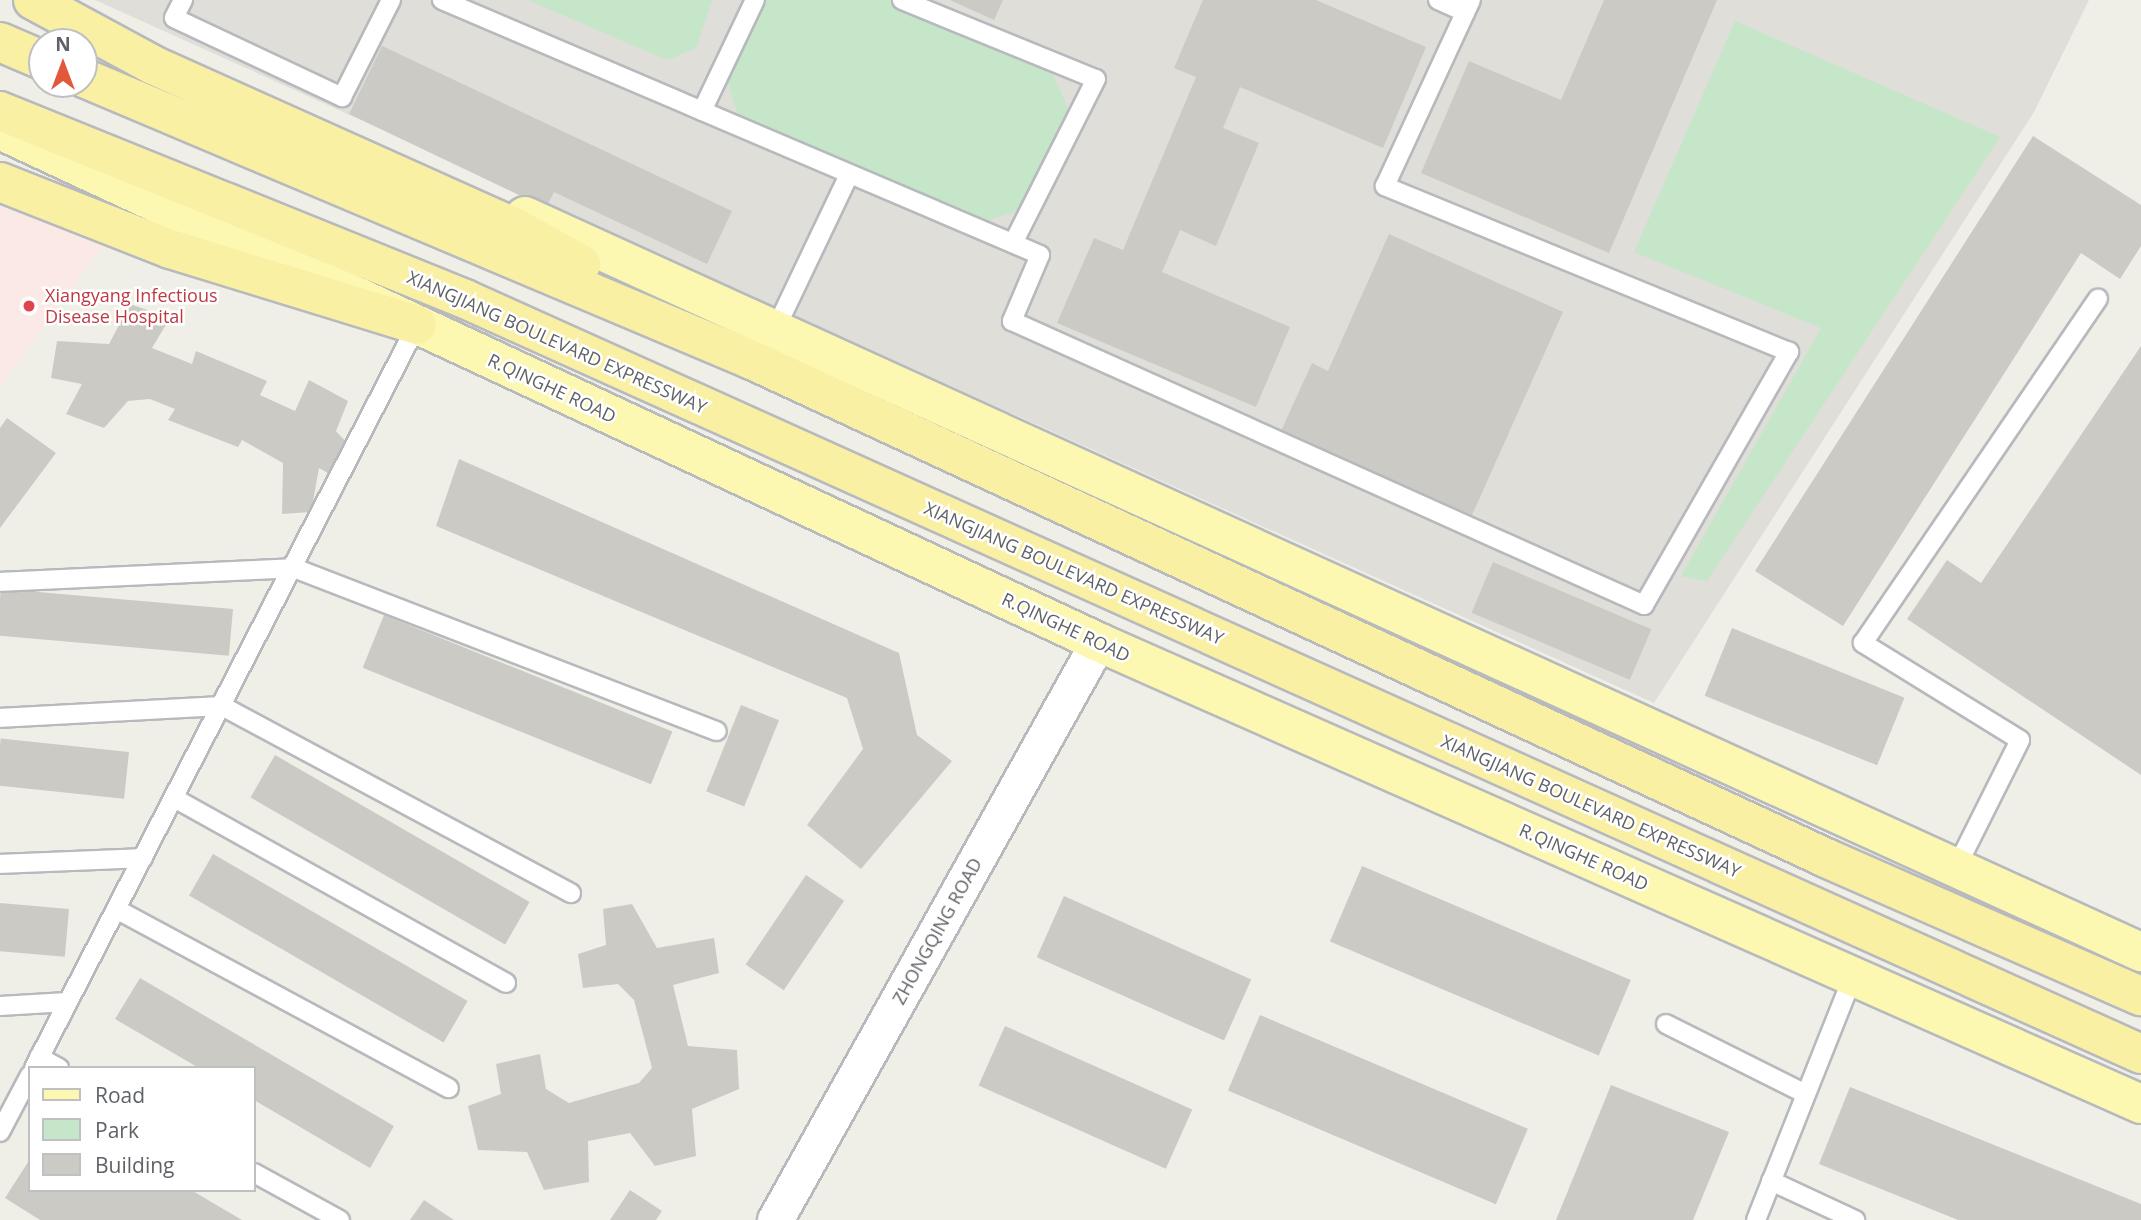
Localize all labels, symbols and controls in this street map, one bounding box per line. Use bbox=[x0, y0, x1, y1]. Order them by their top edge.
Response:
north arrow bbox=[28, 28, 98, 98]
text: N bbox=[55, 31, 71, 57]
street label: XIANGJIANG BOULEVARD EXPRESSWAY bbox=[404, 266, 710, 418]
place label: Xiangyang Infectious Disease Hospital bbox=[45, 285, 218, 328]
marker: Xiangyang Infectious Disease Hospital bbox=[19, 296, 39, 316]
street label: R.QINGHE ROAD bbox=[484, 349, 620, 427]
street label: XIANGJIANG BOULEVARD EXPRESSWAY bbox=[921, 497, 1227, 649]
street label: R.QINGHE ROAD bbox=[998, 588, 1134, 666]
street label: XIANGJIANG BOULEVARD EXPRESSWAY bbox=[1438, 730, 1744, 882]
street label: R.QINGHE ROAD bbox=[1516, 819, 1652, 895]
street label: ZHONGQING ROAD bbox=[888, 854, 986, 1008]
legend bbox=[28, 1066, 256, 1192]
text: Road bbox=[95, 1081, 145, 1109]
text: Park bbox=[95, 1116, 139, 1144]
text: Building bbox=[95, 1151, 174, 1179]

